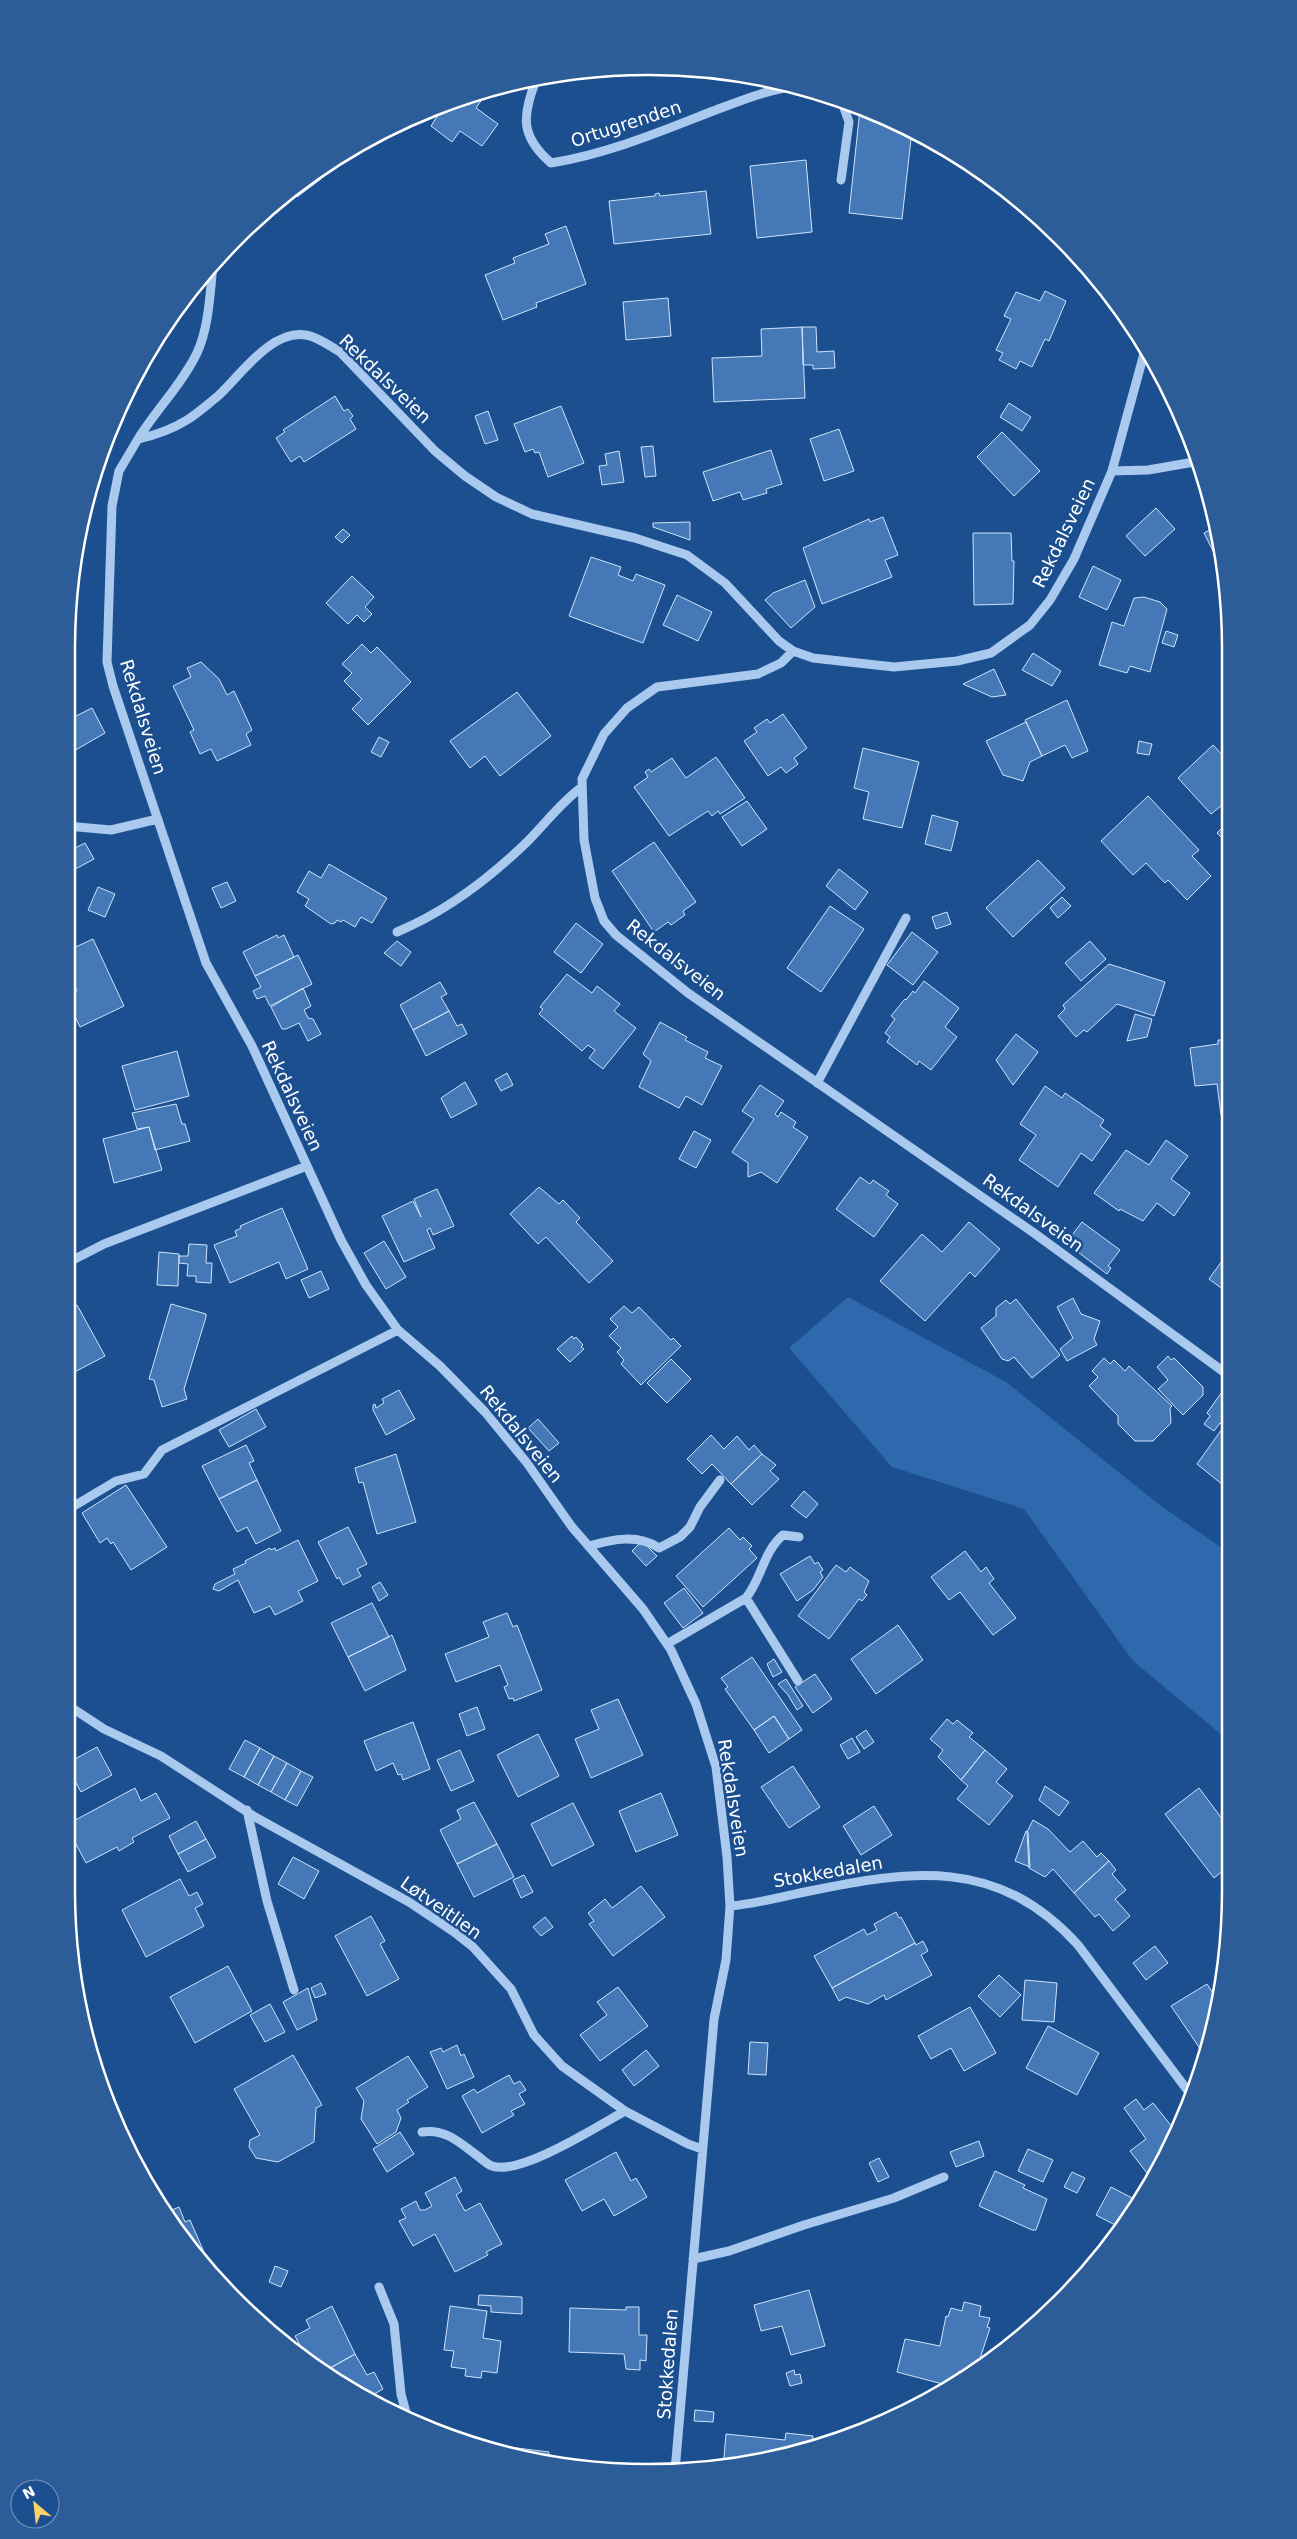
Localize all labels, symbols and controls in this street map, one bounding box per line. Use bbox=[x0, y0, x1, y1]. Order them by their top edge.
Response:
street label: Ortugrenden bbox=[568, 96, 684, 151]
street label: Rekdalsveien bbox=[335, 330, 436, 428]
street label: Rekdalsveien bbox=[1028, 475, 1099, 591]
street label: Rekdalsveien bbox=[116, 657, 171, 777]
street label: Rekdalsveien bbox=[623, 915, 730, 1005]
street label: Rekdalsveien bbox=[258, 1037, 327, 1154]
street label: Rekdalsveien bbox=[979, 1169, 1088, 1256]
street label: Rekdalsveien bbox=[476, 1381, 567, 1487]
street label: Rekdalsveien bbox=[714, 1737, 753, 1858]
street label: Stokkedalen bbox=[772, 1852, 884, 1891]
street label: Løtveitlien bbox=[397, 1872, 486, 1943]
street label: Stokkedalen bbox=[653, 2308, 682, 2420]
north arrow bbox=[10, 2479, 60, 2529]
text: N bbox=[20, 2483, 38, 2502]

